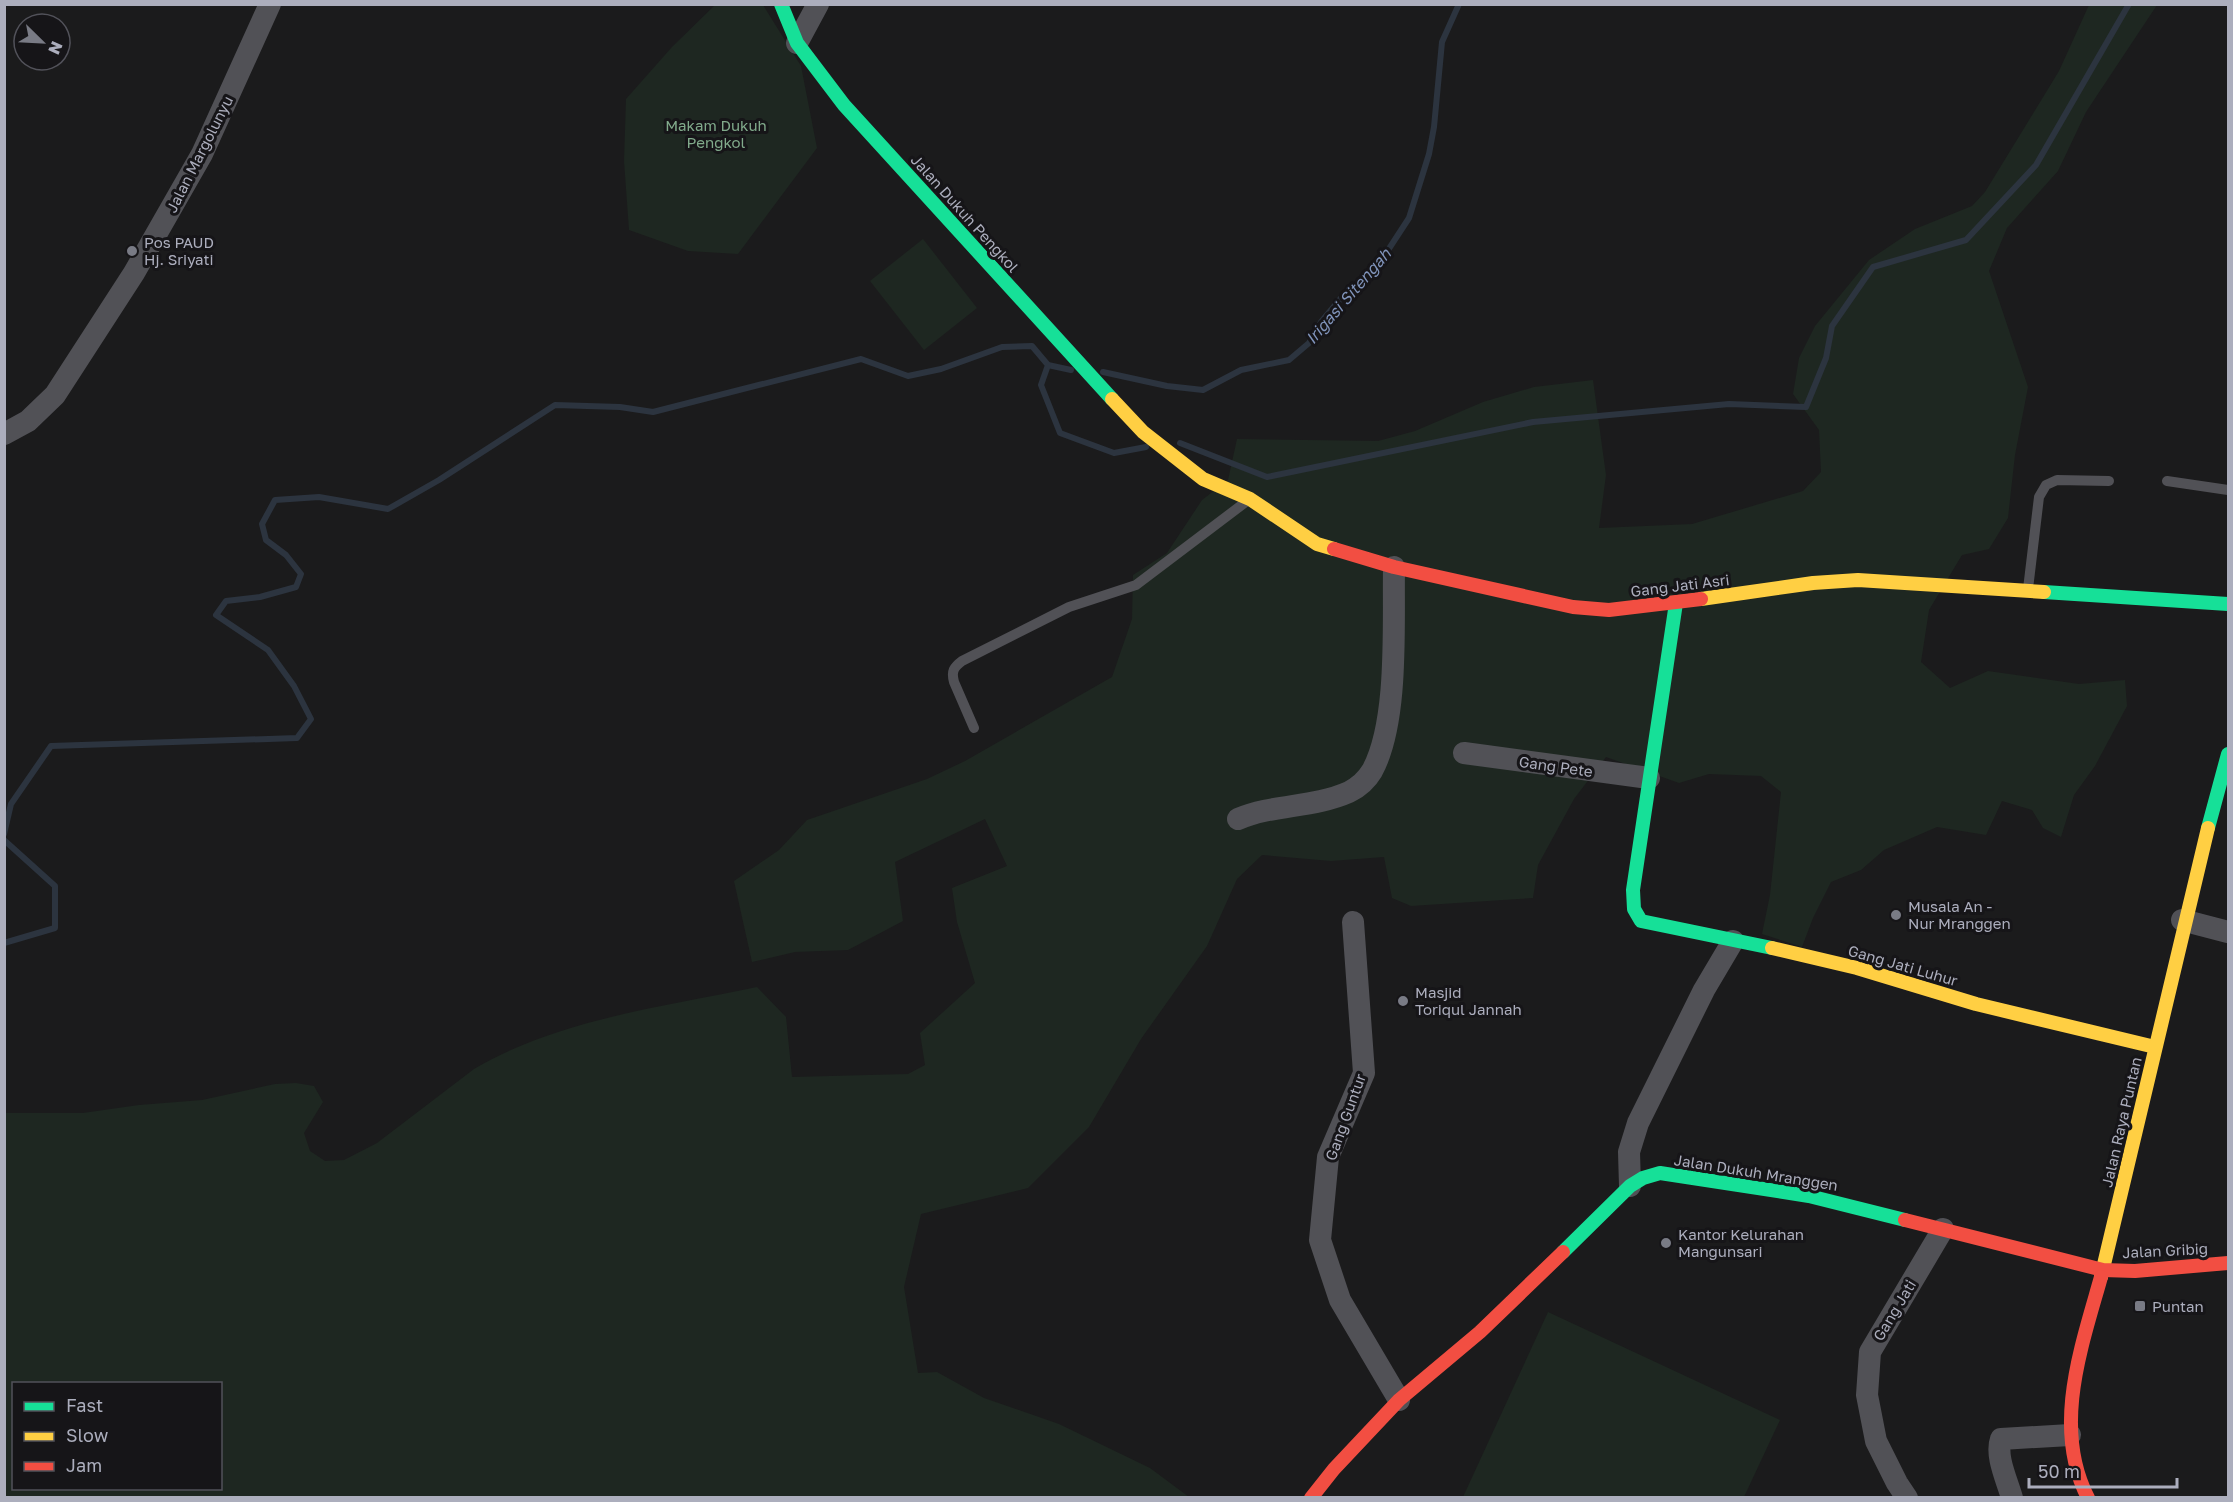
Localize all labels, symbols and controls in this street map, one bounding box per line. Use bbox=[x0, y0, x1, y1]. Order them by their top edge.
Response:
north arrow bbox=[12, 12, 72, 72]
text: N bbox=[44, 38, 67, 58]
street label: Jalan Margolunyu bbox=[162, 93, 236, 215]
park label: Makam Dukuh Pengkol bbox=[665, 116, 767, 151]
street label: Jalan Dukuh Pengkol bbox=[907, 151, 1023, 276]
place label: Pos PAUD Hj. Sriyati bbox=[144, 233, 214, 268]
water label: Irigasi Sitengah bbox=[1301, 243, 1396, 348]
marker: Pos PAUD Hj. Sriyati bbox=[125, 244, 139, 258]
street label: Gang Jati Asri bbox=[1630, 570, 1730, 600]
street label: Gang Pete bbox=[1518, 752, 1594, 780]
place label: Musala An - Nur Mranggen bbox=[1908, 897, 2011, 932]
marker: Musala An - Nur Mranggen bbox=[1889, 908, 1903, 922]
street label: Gang Jati Luhur bbox=[1846, 941, 1960, 989]
place label: Masjid Toriqul Jannah bbox=[1415, 983, 1522, 1018]
marker: Masjid Toriqul Jannah bbox=[1396, 994, 1410, 1008]
street label: Jalan Raya Puntan bbox=[2097, 1055, 2145, 1189]
street label: Gang Guntur bbox=[1321, 1071, 1369, 1163]
street label: Jalan Dukuh Mranggen bbox=[1673, 1150, 1839, 1194]
place label: Kantor Kelurahan Mangunsari bbox=[1678, 1225, 1804, 1260]
marker: Kantor Kelurahan Mangunsari bbox=[1659, 1236, 1673, 1250]
street label: Jalan Gribig bbox=[2122, 1239, 2208, 1261]
street label: Gang Jati bbox=[1869, 1276, 1919, 1344]
place label: Puntan bbox=[2152, 1297, 2204, 1315]
marker: Puntan bbox=[2133, 1299, 2147, 1313]
legend bbox=[12, 1382, 222, 1490]
text: Fast bbox=[66, 1394, 103, 1416]
text: Slow bbox=[66, 1424, 109, 1446]
scale bar bbox=[2029, 1451, 2178, 1489]
text: Jam bbox=[66, 1454, 102, 1476]
text: 50 m bbox=[2038, 1460, 2080, 1482]

